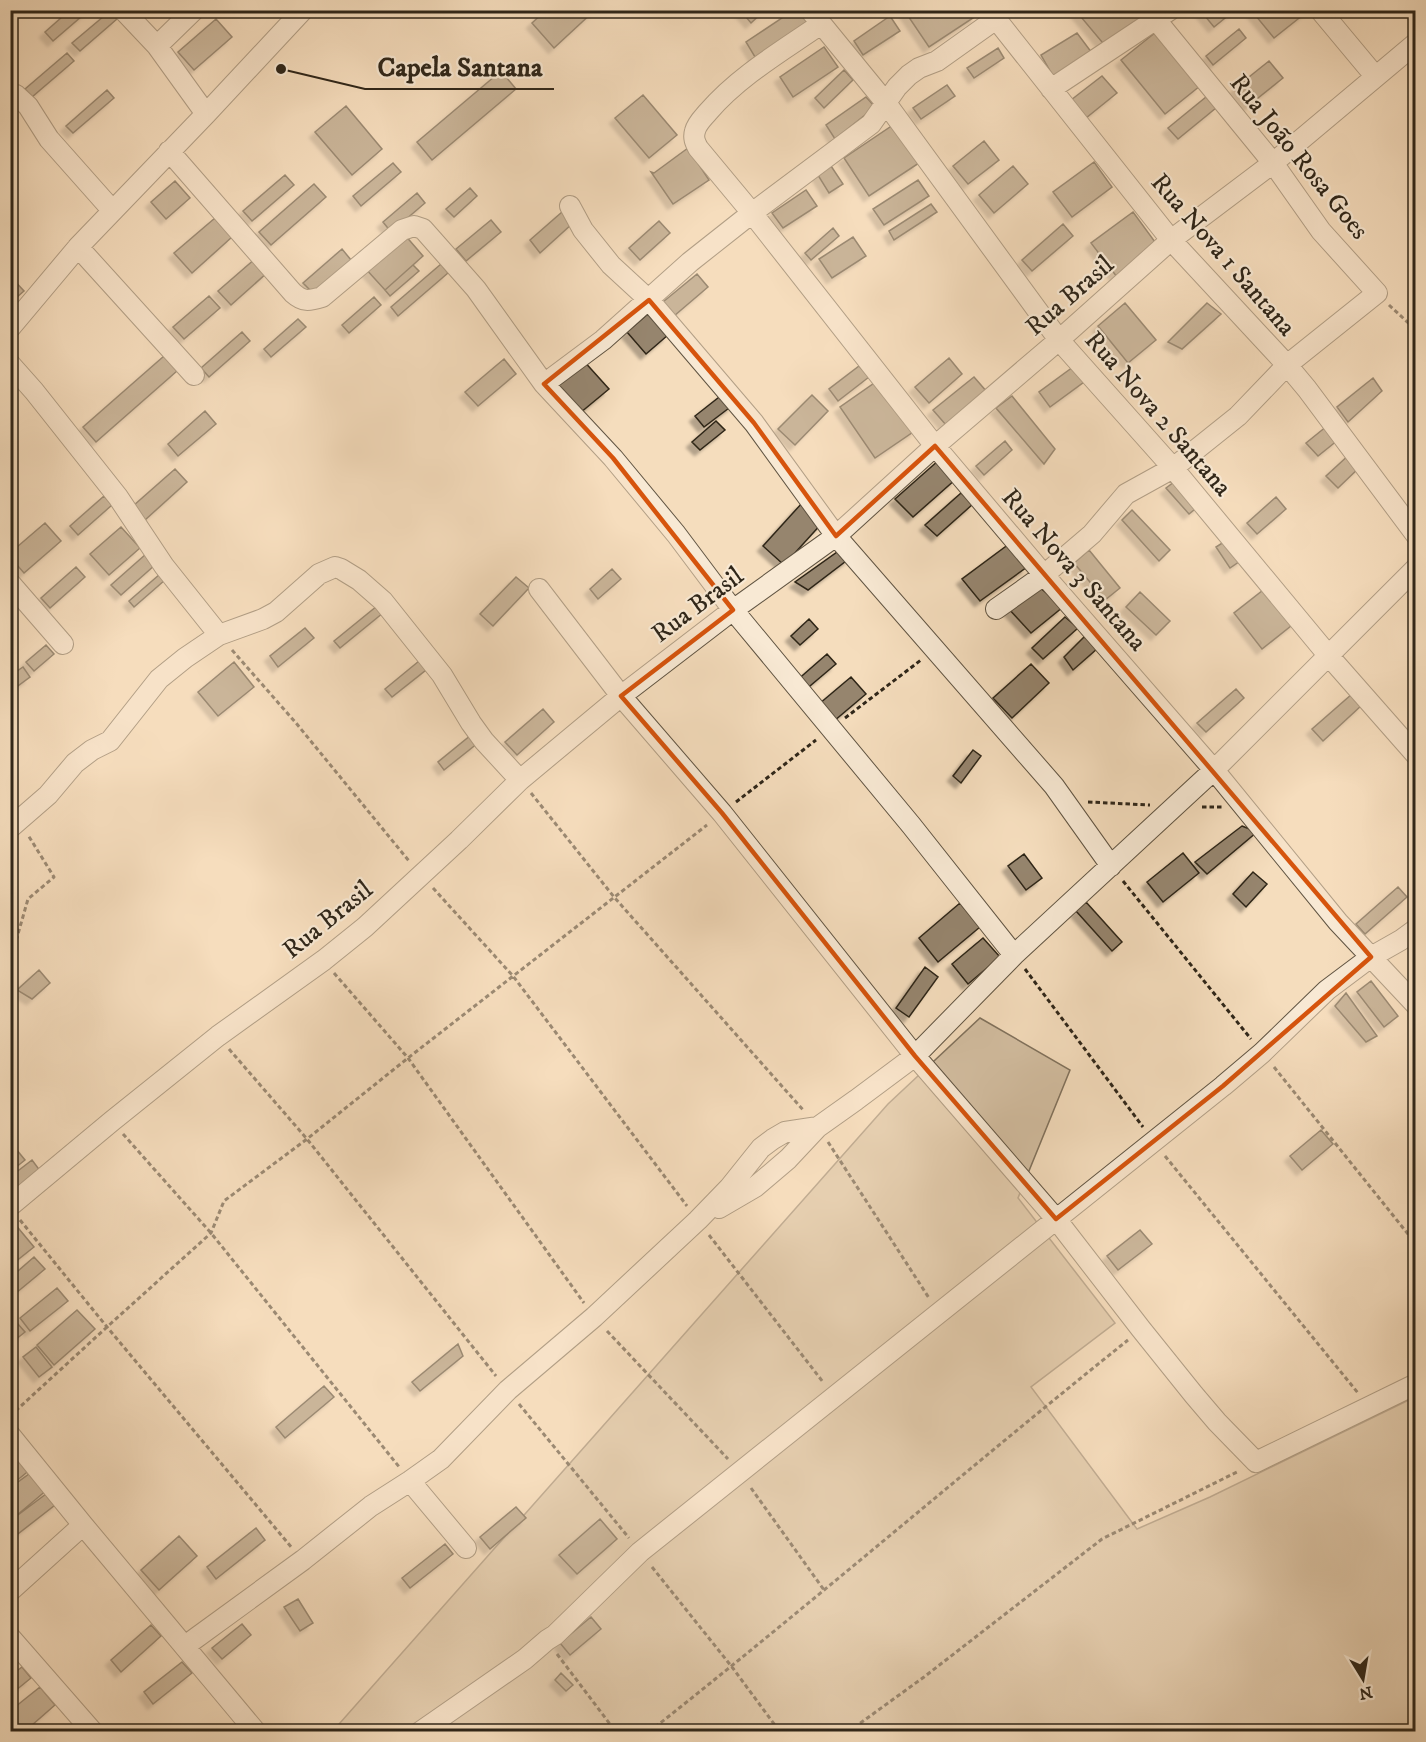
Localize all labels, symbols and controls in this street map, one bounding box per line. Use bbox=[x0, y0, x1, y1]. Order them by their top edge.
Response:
callout: Capela Santana bbox=[365, 44, 554, 89]
text: Capela Santana bbox=[378, 51, 543, 85]
street label: Rua João Rosa Goes bbox=[1222, 67, 1376, 246]
street label: Rua Nova 1 Santana bbox=[1143, 167, 1303, 343]
street label: Rua Brasil bbox=[1019, 249, 1121, 344]
street label: Rua Nova 2 Santana bbox=[1077, 324, 1239, 503]
street label: Rua Nova 3 Santana bbox=[994, 482, 1154, 658]
street label: Rua Brasil bbox=[645, 560, 751, 650]
street label: Rua Brasil bbox=[276, 874, 380, 967]
north arrow bbox=[1333, 1649, 1393, 1709]
text: N bbox=[1357, 1682, 1374, 1704]

